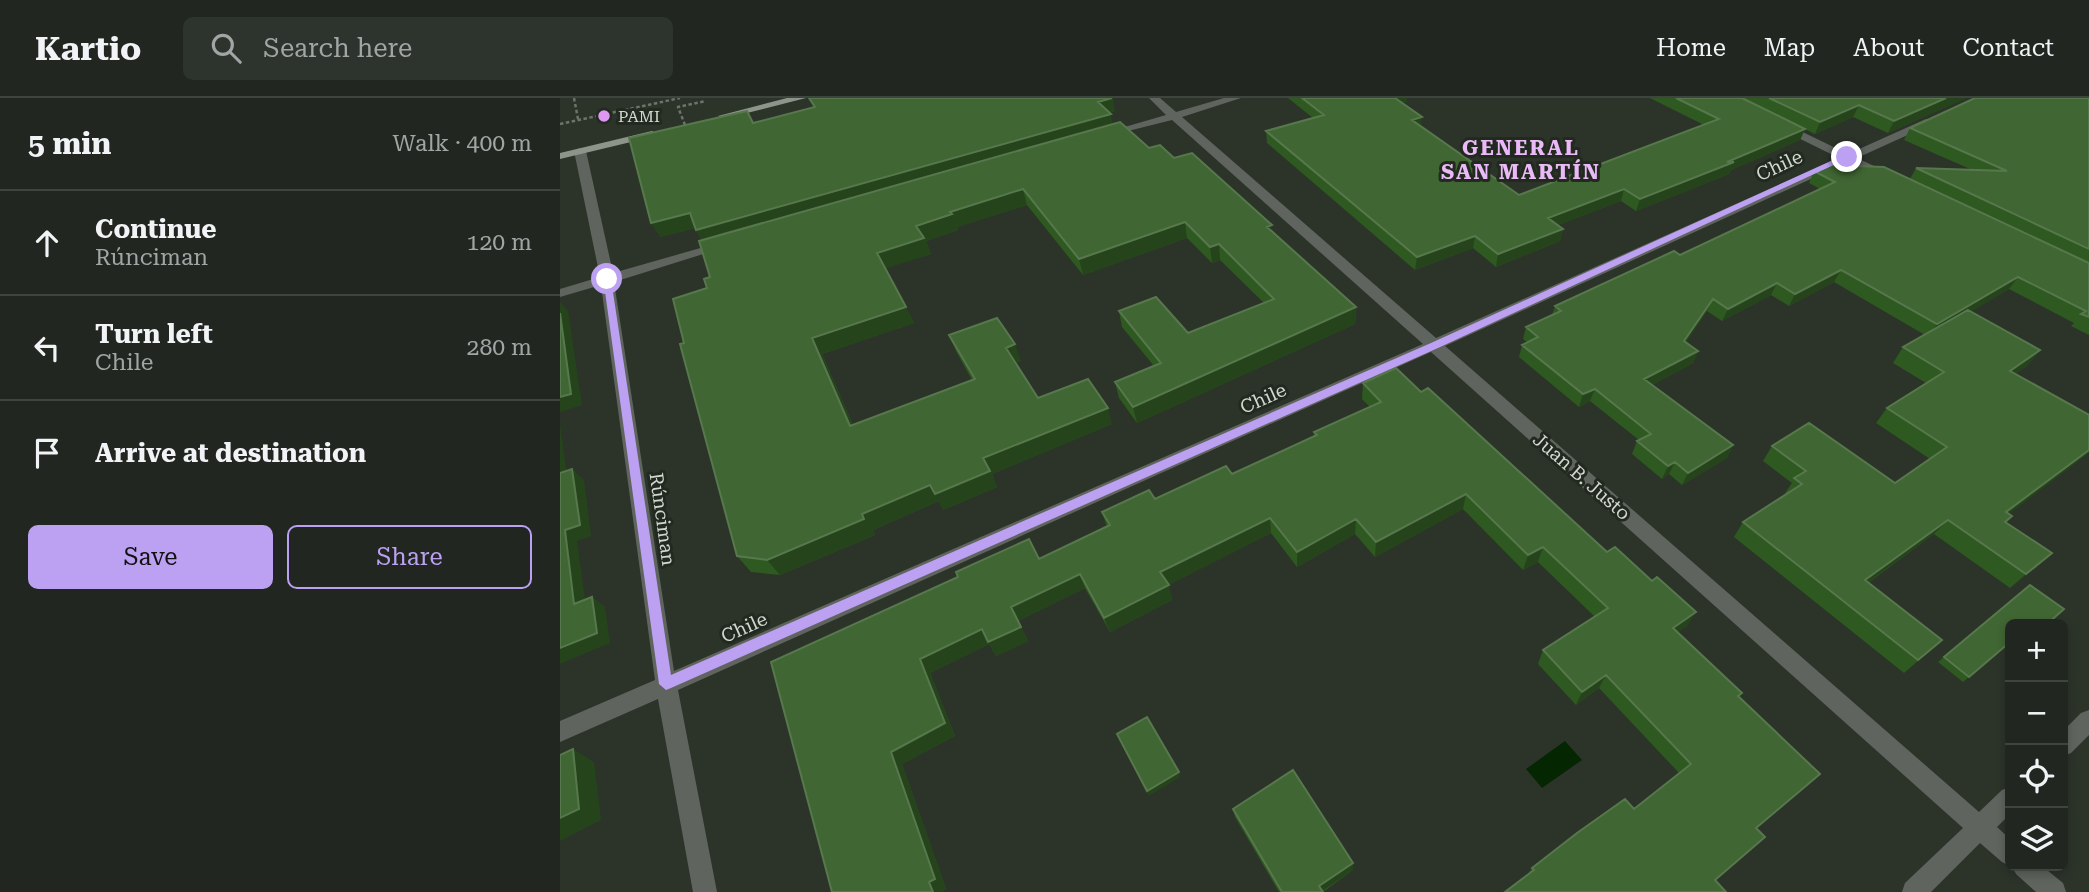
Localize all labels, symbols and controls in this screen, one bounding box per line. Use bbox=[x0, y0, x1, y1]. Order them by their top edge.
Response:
search box bbox=[183, 17, 673, 80]
text: Kartio bbox=[35, 29, 141, 68]
icon: search bbox=[207, 29, 245, 67]
text: Search here bbox=[263, 33, 412, 63]
text: Home bbox=[1656, 34, 1726, 62]
text: Map bbox=[1764, 34, 1815, 62]
text: About bbox=[1853, 34, 1924, 62]
text: Contact bbox=[1962, 34, 2054, 62]
place label: PAMI bbox=[618, 107, 660, 126]
marker: PAMI bbox=[596, 108, 612, 124]
text: 5 min bbox=[28, 126, 111, 161]
text: Walk · 400 m bbox=[393, 130, 532, 157]
district label: GENERAL SAN MARTÍN bbox=[1441, 136, 1601, 184]
route end bbox=[1831, 141, 1862, 172]
street label: Chile bbox=[1752, 145, 1806, 186]
text: Continue bbox=[95, 214, 217, 244]
icon: ahead bbox=[28, 224, 66, 262]
text: 120 m bbox=[467, 229, 532, 256]
text: Rúnciman bbox=[95, 244, 208, 271]
route start bbox=[591, 263, 622, 294]
text: Turn left bbox=[95, 319, 213, 349]
icon: left bbox=[28, 329, 66, 367]
text: 280 m bbox=[467, 334, 532, 361]
text: Chile bbox=[95, 349, 153, 376]
street label: Chile bbox=[1236, 378, 1290, 419]
street label: Juan B. Justo bbox=[1528, 428, 1635, 525]
icon: arrive bbox=[28, 434, 66, 472]
text: Arrive at destination bbox=[95, 438, 366, 468]
street label: Rúnciman bbox=[645, 471, 680, 567]
button: Save bbox=[28, 525, 273, 589]
button: Share bbox=[287, 525, 532, 589]
street label: Chile bbox=[717, 607, 771, 648]
map controls bbox=[2005, 619, 2068, 871]
button: + bbox=[2005, 619, 2068, 682]
button: − bbox=[2005, 682, 2068, 745]
button: locate bbox=[2005, 745, 2068, 808]
button: layers bbox=[2005, 808, 2068, 871]

